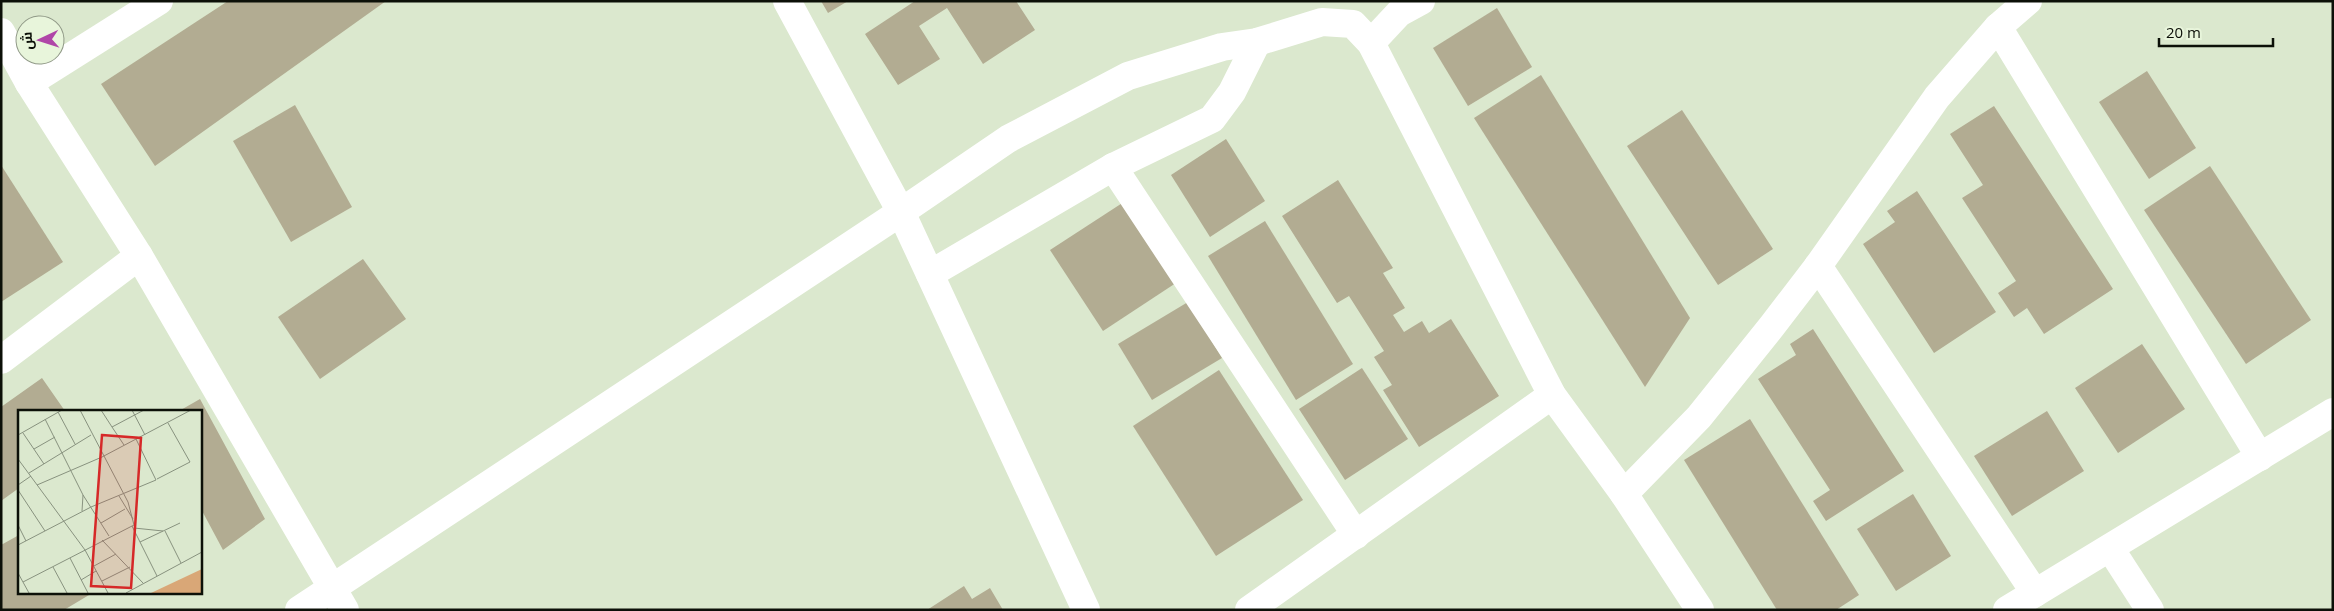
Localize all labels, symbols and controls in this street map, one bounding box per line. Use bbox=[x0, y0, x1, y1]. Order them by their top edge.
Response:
north arrow bbox=[15, 15, 65, 65]
scale bar bbox=[2159, 15, 2273, 47]
text: 20 m bbox=[2166, 22, 2201, 42]
text: ش bbox=[16, 31, 37, 51]
inset map bbox=[18, 410, 201, 594]

